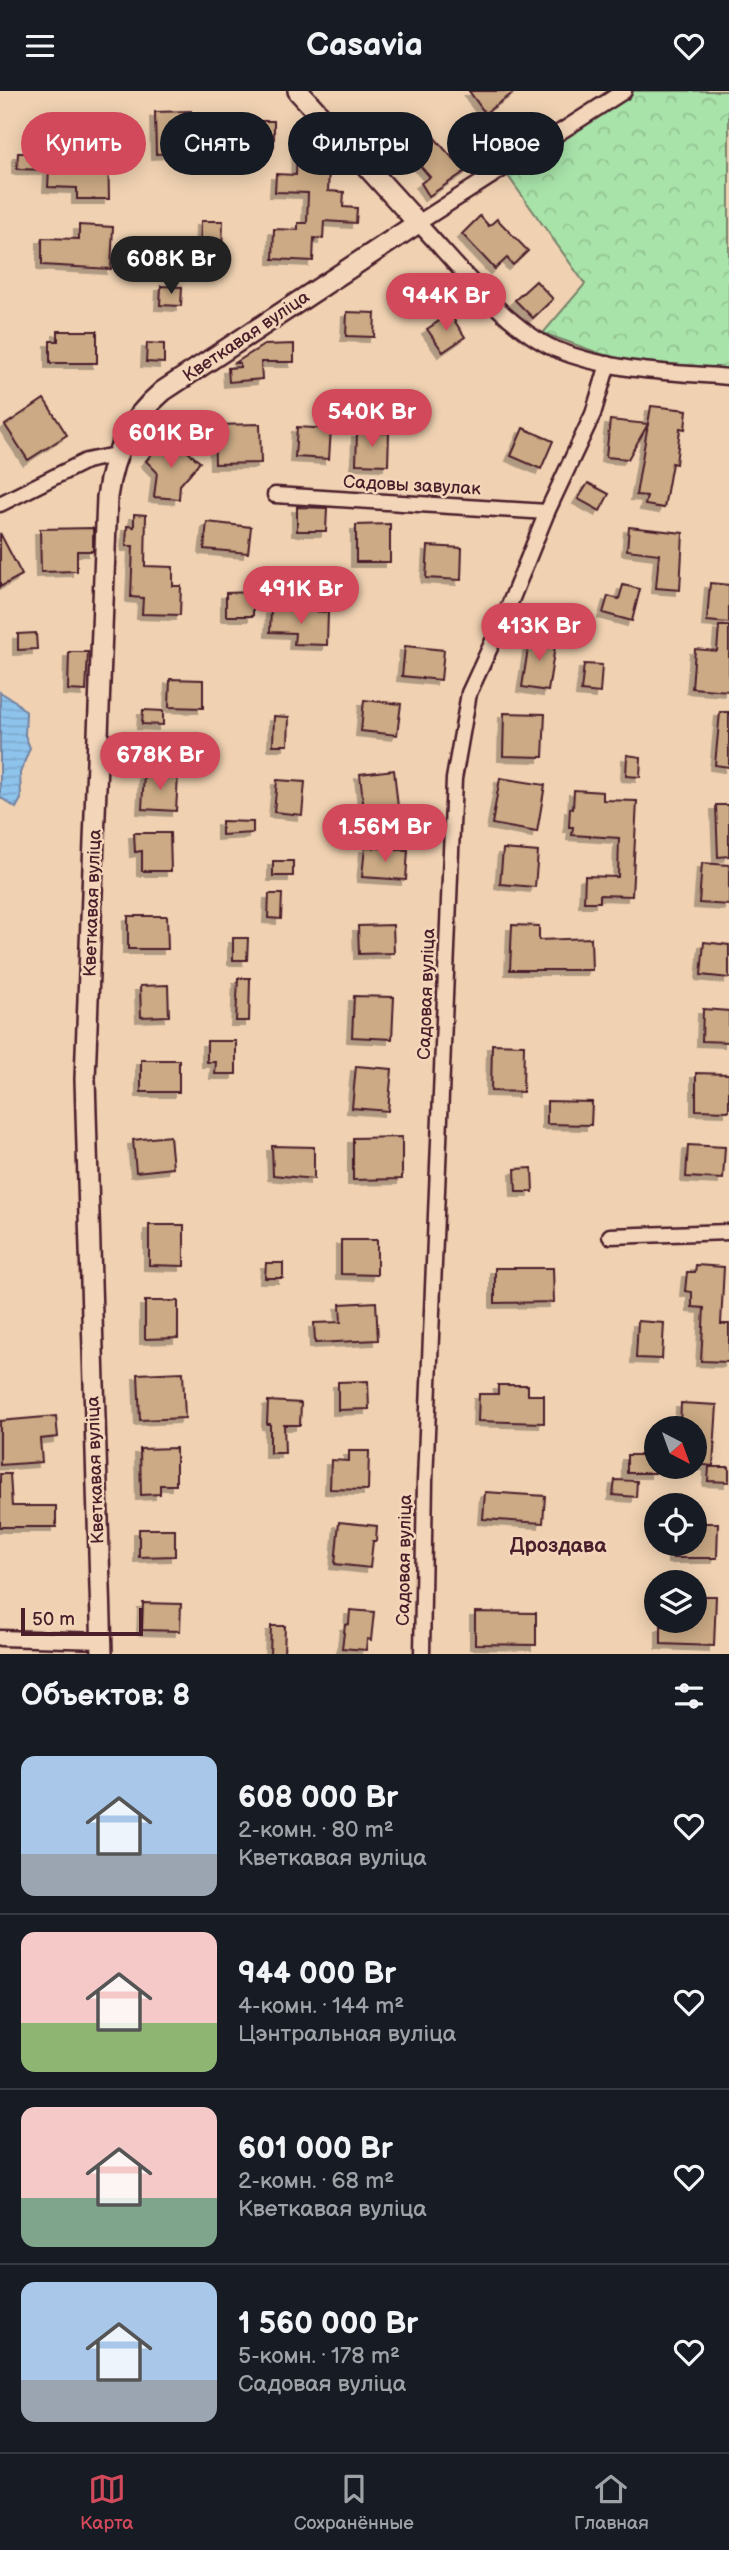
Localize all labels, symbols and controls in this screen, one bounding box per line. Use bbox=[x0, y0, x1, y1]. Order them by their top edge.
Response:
text: Casavia bbox=[306, 26, 423, 65]
icon: menu bbox=[21, 27, 59, 65]
icon: heart bbox=[670, 27, 708, 65]
chip: Купить bbox=[21, 112, 146, 175]
chip: Снять bbox=[160, 112, 274, 175]
chip: Фильтры bbox=[288, 112, 433, 175]
chip: Новое bbox=[447, 112, 564, 175]
pin: 608K Br bbox=[106, 237, 236, 296]
text: 608K Br bbox=[126, 245, 216, 273]
pin: 944K Br bbox=[381, 273, 511, 333]
text: 944K Br bbox=[402, 282, 490, 310]
street label: Кветкавая вуліца bbox=[179, 286, 314, 386]
pin: 540K Br bbox=[307, 389, 437, 449]
text: 540K Br bbox=[328, 398, 416, 426]
pin: 601K Br bbox=[106, 411, 236, 470]
text: 601K Br bbox=[128, 419, 214, 447]
street label: Садовы завулак bbox=[343, 471, 482, 500]
pin: 491K Br bbox=[236, 567, 366, 626]
text: 491K Br bbox=[259, 575, 343, 603]
pin: 413K Br bbox=[474, 603, 604, 663]
text: 413K Br bbox=[497, 612, 581, 640]
pin: 678K Br bbox=[95, 733, 225, 792]
text: 678K Br bbox=[116, 741, 204, 769]
pin: 1.56M Br bbox=[313, 805, 457, 864]
text: 1.56M Br bbox=[338, 813, 432, 841]
street label: Кветкавая вуліца bbox=[79, 828, 106, 977]
street label: Садовая вуліца bbox=[414, 927, 439, 1060]
street label: Кветкавая вуліца bbox=[82, 1395, 109, 1544]
north arrow bbox=[644, 1416, 707, 1479]
map controls bbox=[644, 1416, 707, 1633]
button: locate bbox=[644, 1493, 707, 1556]
street label: Садовая вуліца bbox=[393, 1494, 416, 1626]
district label: Дроздава bbox=[510, 1533, 607, 1558]
button: layers bbox=[644, 1570, 707, 1633]
scale bar bbox=[21, 1605, 144, 1637]
text: 50 m bbox=[32, 1608, 75, 1631]
icon: filters bbox=[670, 1677, 708, 1715]
text: Объектов: 8 bbox=[21, 1678, 190, 1714]
text: 608 000 Br bbox=[238, 1780, 398, 1816]
icon: home bbox=[77, 1784, 161, 1868]
icon: heart bbox=[670, 1807, 708, 1845]
text: 2-комн. · 80 m² bbox=[238, 1816, 394, 1844]
text: Кветкавая вуліца bbox=[238, 1844, 427, 1872]
text: 944 000 Br bbox=[238, 1956, 396, 1992]
icon: home bbox=[77, 1960, 161, 2044]
icon: heart bbox=[670, 1983, 708, 2021]
text: 4-комн. · 144 m² bbox=[238, 1992, 404, 2020]
text: Цэнтральная вуліца bbox=[238, 2020, 456, 2048]
text: 601 000 Br bbox=[238, 2131, 393, 2167]
icon: home bbox=[77, 2135, 161, 2219]
icon: heart bbox=[670, 2158, 708, 2196]
text: 2-комн. · 68 m² bbox=[238, 2167, 394, 2195]
text: Кветкавая вуліца bbox=[238, 2195, 427, 2223]
text: 1 560 000 Br bbox=[238, 2306, 418, 2342]
icon: home bbox=[77, 2310, 161, 2394]
icon: heart bbox=[670, 2333, 708, 2371]
text: 5-комн. · 178 m² bbox=[238, 2342, 400, 2370]
text: Садовая вуліца bbox=[238, 2370, 406, 2398]
tab: Карта bbox=[80, 2470, 134, 2535]
tab: Сохранённые bbox=[294, 2470, 414, 2535]
tab: Главная bbox=[574, 2470, 649, 2535]

